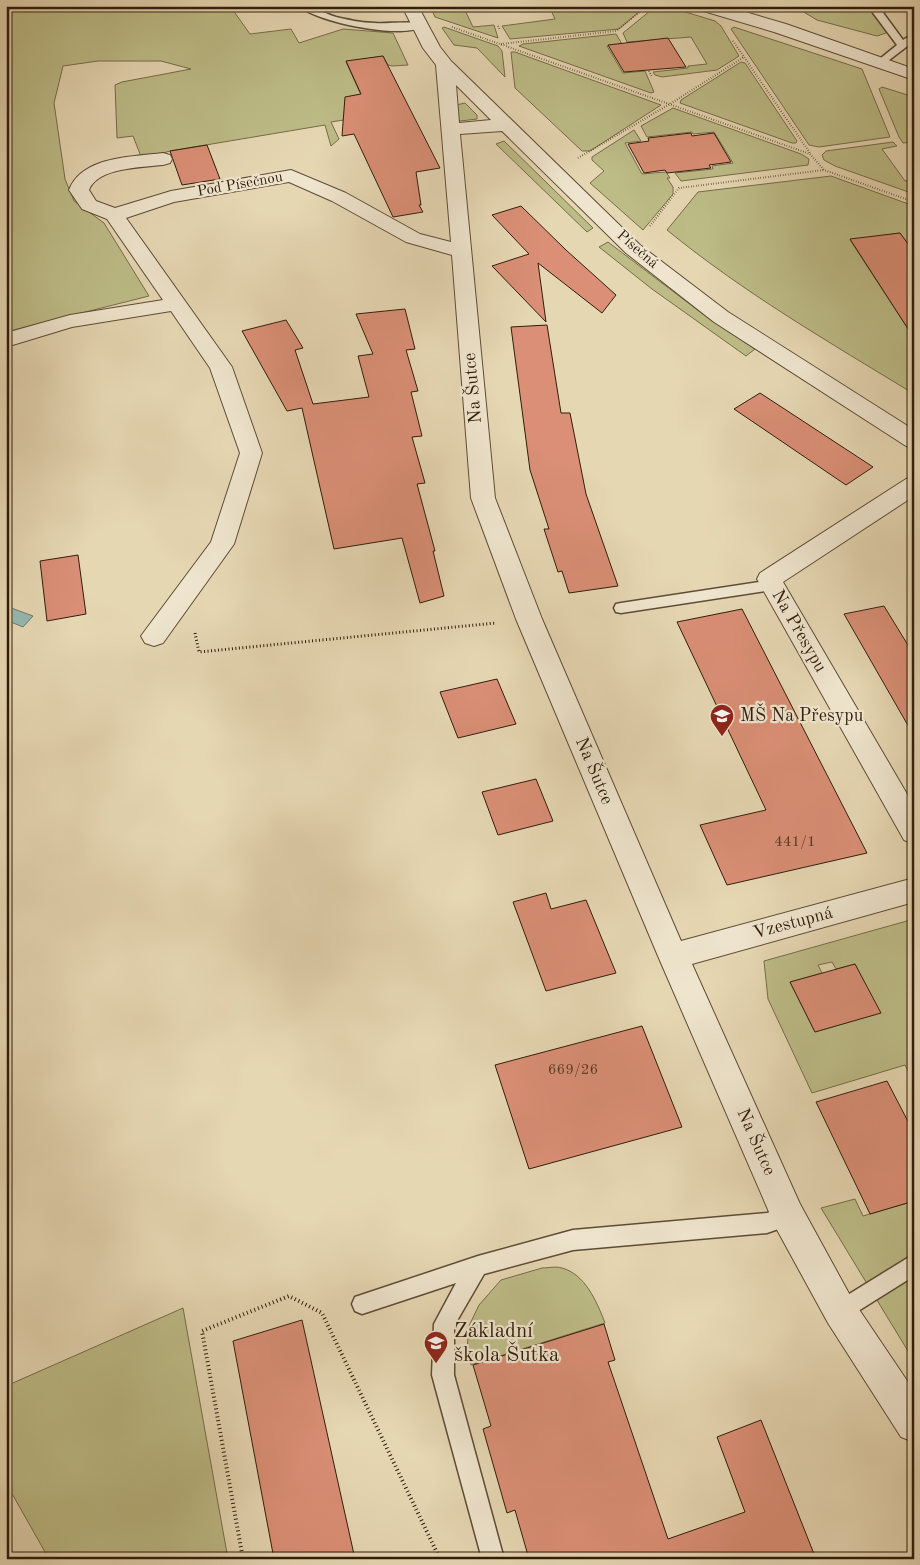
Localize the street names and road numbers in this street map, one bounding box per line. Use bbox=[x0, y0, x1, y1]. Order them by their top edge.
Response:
street label: Pod Písečnou bbox=[196, 170, 284, 200]
street label: Písečná bbox=[613, 228, 661, 272]
street label: Na Šutce bbox=[456, 352, 485, 425]
street label: Na Přesypu bbox=[768, 587, 830, 676]
street label: Na Šutce bbox=[572, 733, 621, 807]
street label: Vzestupná bbox=[751, 904, 835, 942]
street label: Na Šutce bbox=[733, 1104, 783, 1178]

